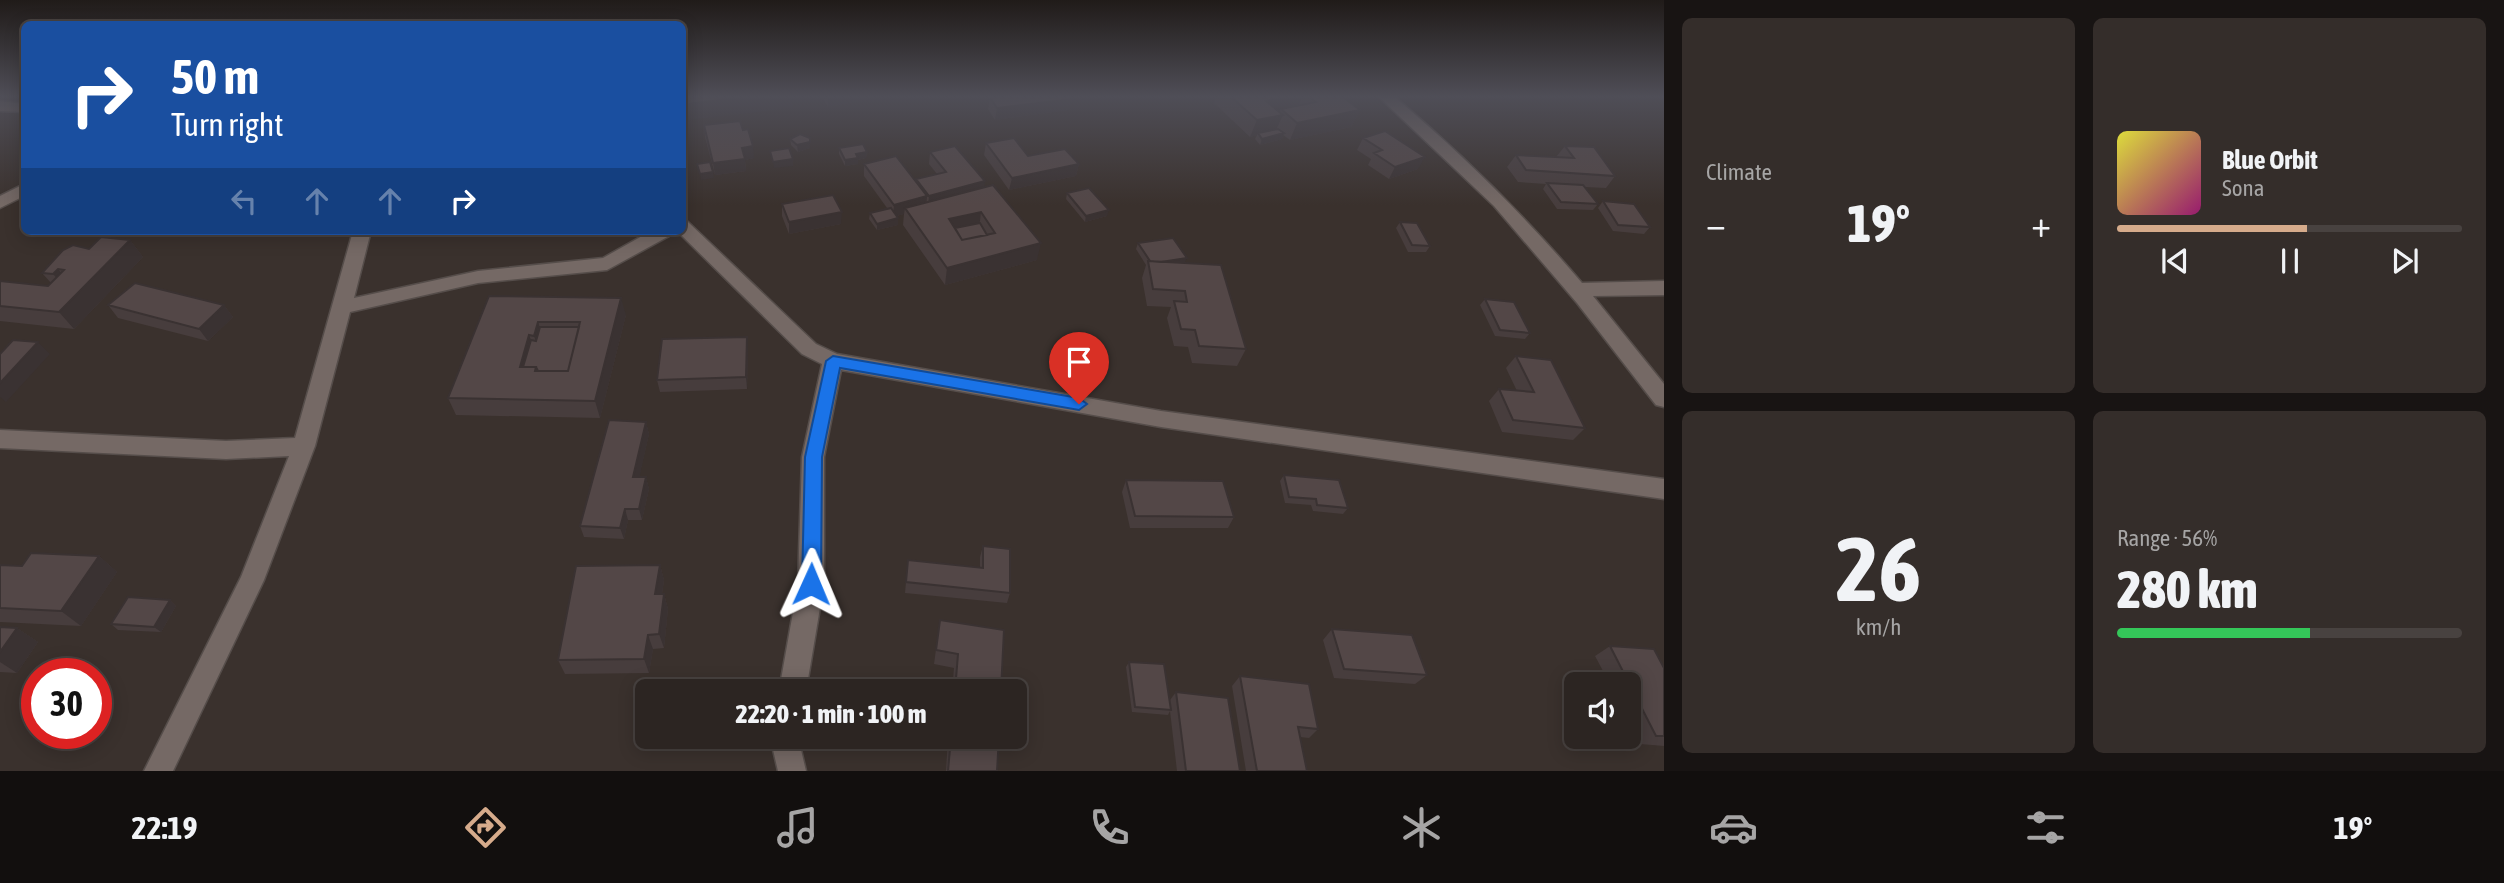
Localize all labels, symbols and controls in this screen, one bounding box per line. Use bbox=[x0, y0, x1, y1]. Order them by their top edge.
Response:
text: 50 m bbox=[171, 48, 259, 104]
icon: right bbox=[56, 49, 147, 140]
text: Turn right bbox=[171, 106, 284, 143]
text: Blue Orbit bbox=[2222, 145, 2318, 175]
text: Climate bbox=[1706, 159, 1772, 185]
text: Sona bbox=[2222, 175, 2264, 201]
icon: left bbox=[225, 182, 263, 220]
icon: ahead bbox=[298, 182, 336, 220]
icon: ahead bbox=[371, 182, 409, 220]
icon: right bbox=[444, 182, 482, 220]
text: 19° bbox=[1847, 193, 1910, 253]
text: − bbox=[1706, 202, 1726, 245]
text: + bbox=[2031, 202, 2051, 245]
icon: previous bbox=[2156, 242, 2194, 280]
icon: pause bbox=[2271, 242, 2309, 280]
icon: next bbox=[2386, 242, 2424, 280]
pin bbox=[1049, 332, 1109, 404]
icon: arrive bbox=[1060, 343, 1098, 381]
text: 26 bbox=[1836, 516, 1921, 620]
text: Range · 56% bbox=[2117, 525, 2217, 551]
position arrow bbox=[774, 547, 848, 621]
text: 280 km bbox=[2117, 559, 2258, 619]
text: km/h bbox=[1856, 614, 1901, 640]
speed limit sign: 30 bbox=[21, 658, 112, 749]
map controls bbox=[1564, 672, 1641, 749]
button: sound bbox=[1564, 672, 1641, 749]
text: 22:20 · 1 min · 100 m bbox=[736, 699, 926, 729]
icon: directions bbox=[461, 803, 510, 852]
icon: music bbox=[773, 803, 822, 852]
icon: phone bbox=[1085, 803, 1134, 852]
icon: climate bbox=[1397, 803, 1446, 852]
icon: car bbox=[1709, 803, 1758, 852]
icon: filters bbox=[2021, 803, 2070, 852]
text: 22:19 bbox=[132, 809, 197, 846]
text: 19° bbox=[2333, 809, 2372, 846]

